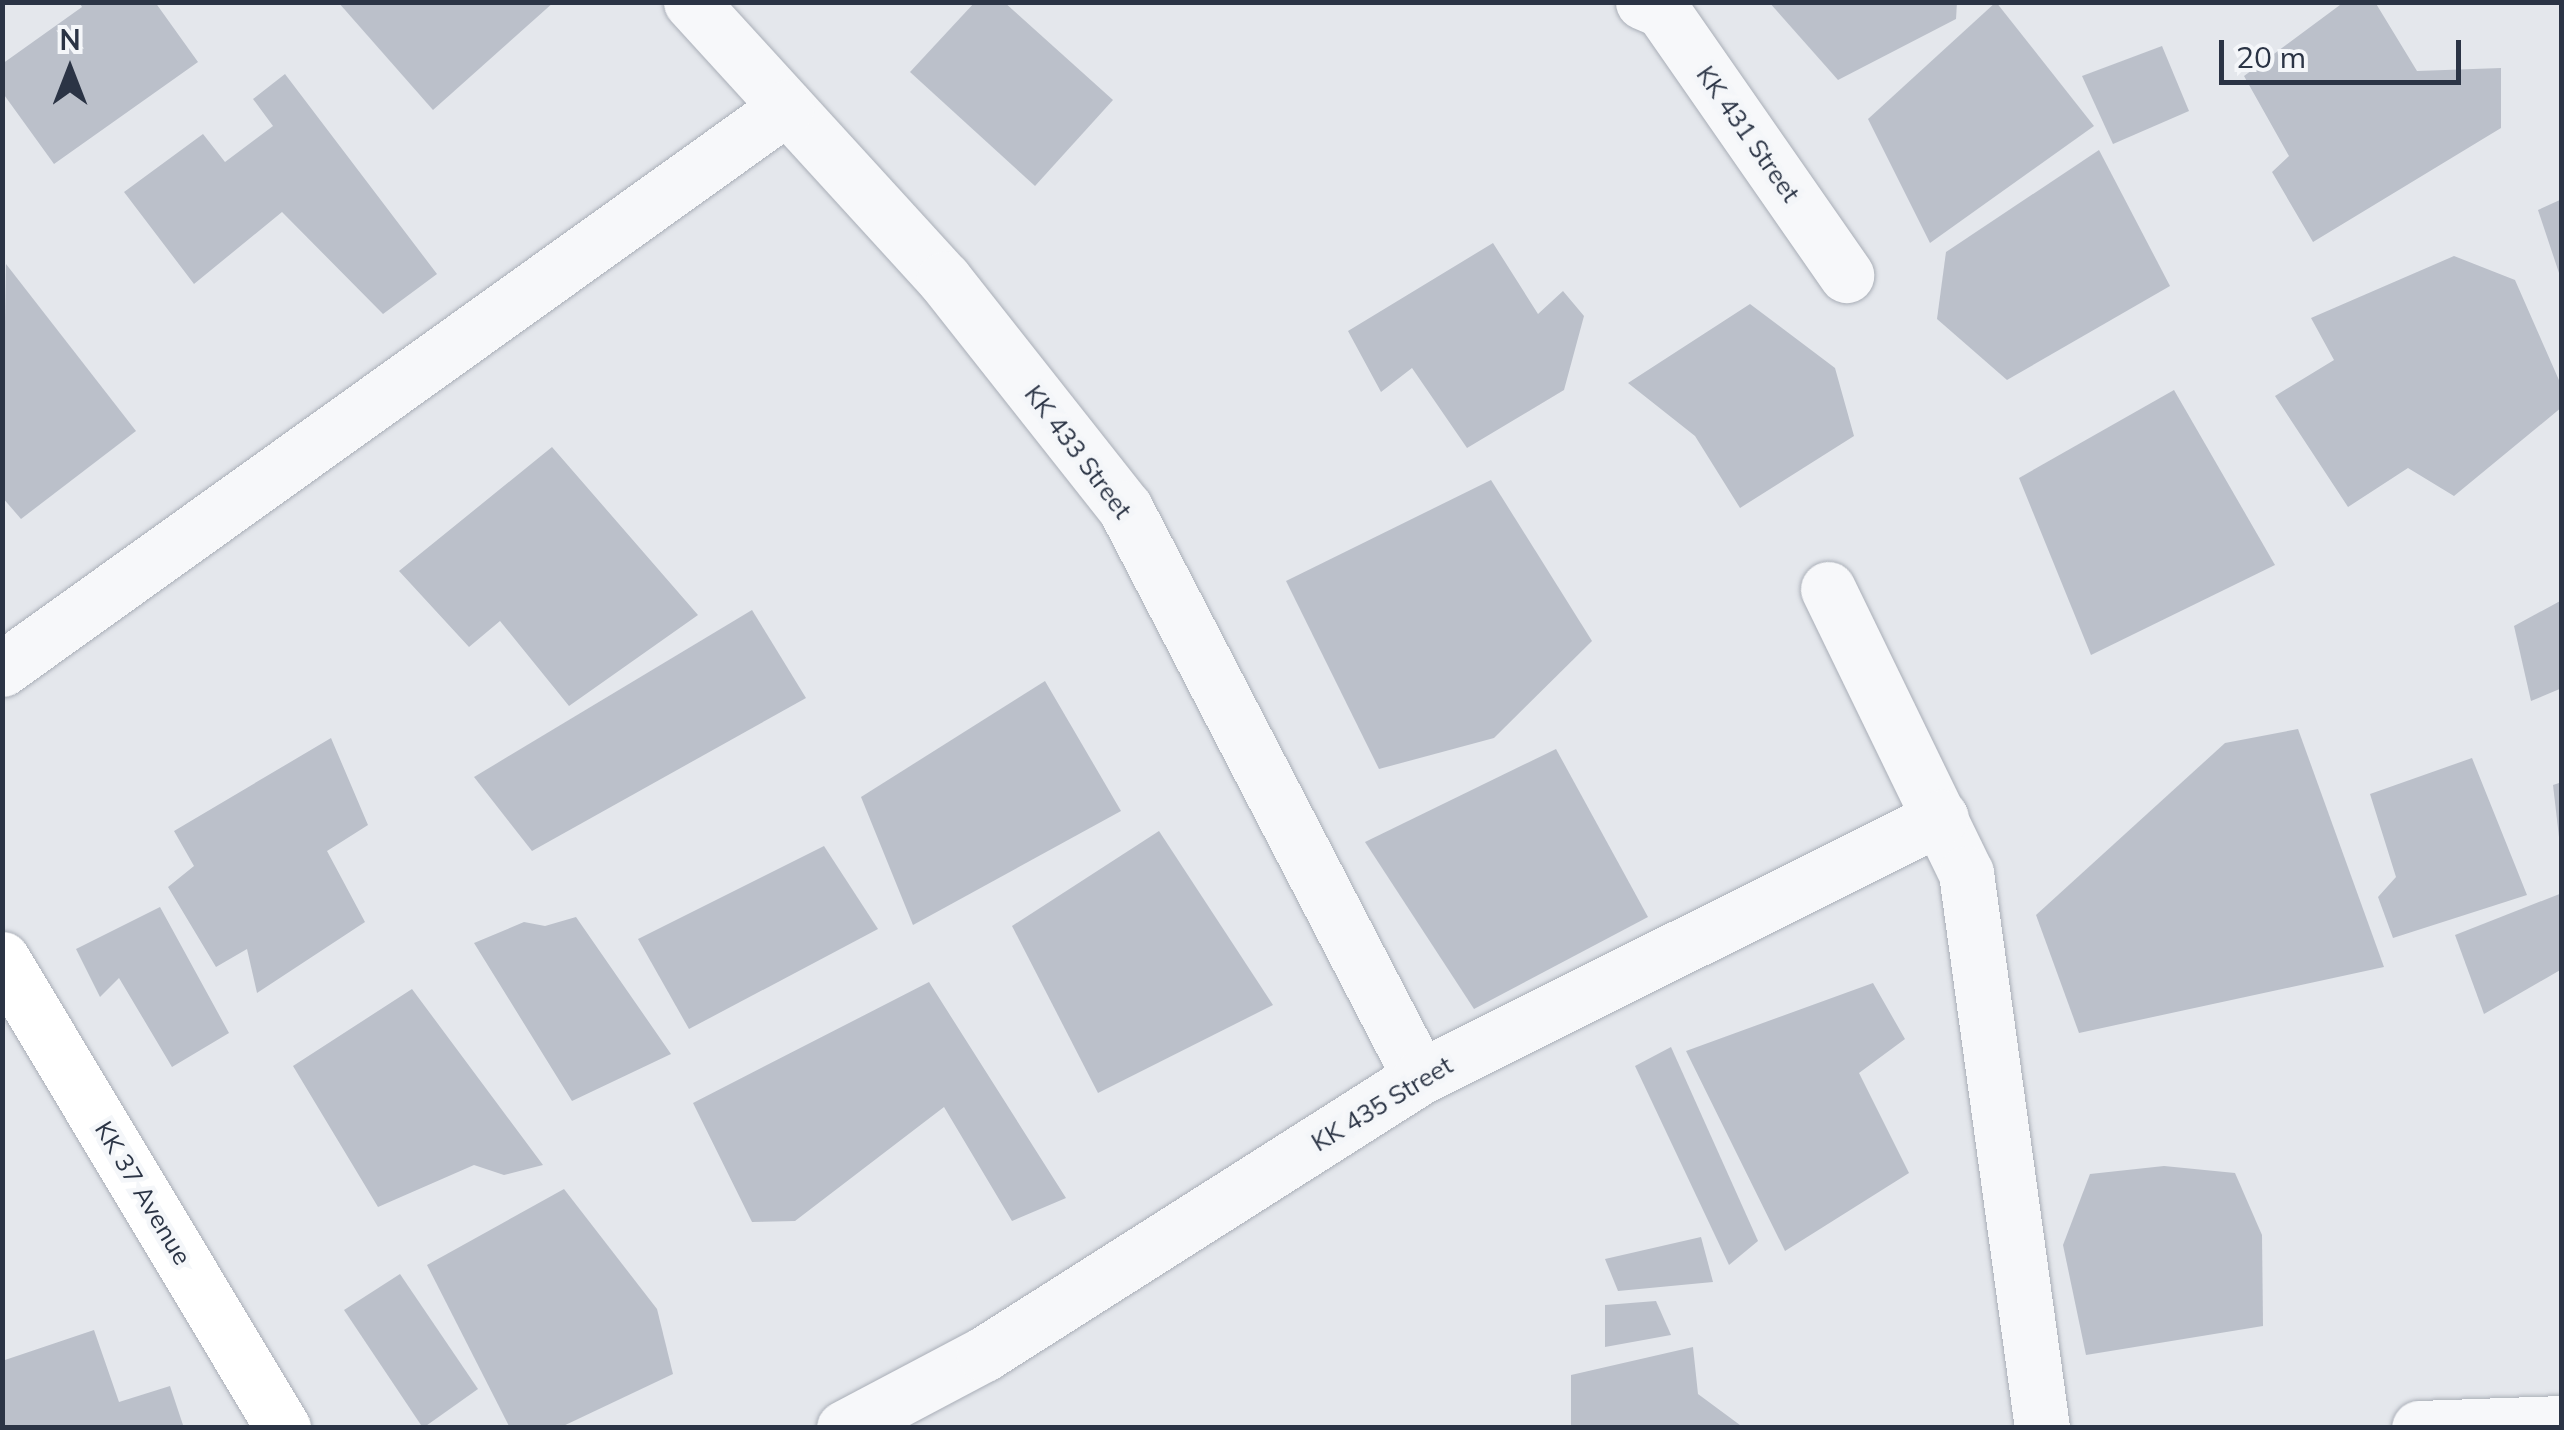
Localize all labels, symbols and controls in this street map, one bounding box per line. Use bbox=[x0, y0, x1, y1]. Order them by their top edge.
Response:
north arrow bbox=[20, 20, 120, 120]
scale bar bbox=[2224, 20, 2466, 82]
text: N bbox=[59, 22, 81, 57]
text: 20 m bbox=[2236, 38, 2306, 76]
street label: KK 431 Street bbox=[1690, 60, 1806, 208]
street label: KK 433 Street bbox=[1018, 380, 1138, 524]
street label: KK 435 Street bbox=[1306, 1050, 1458, 1158]
street label: KK 37 Avenue bbox=[88, 1116, 198, 1270]

